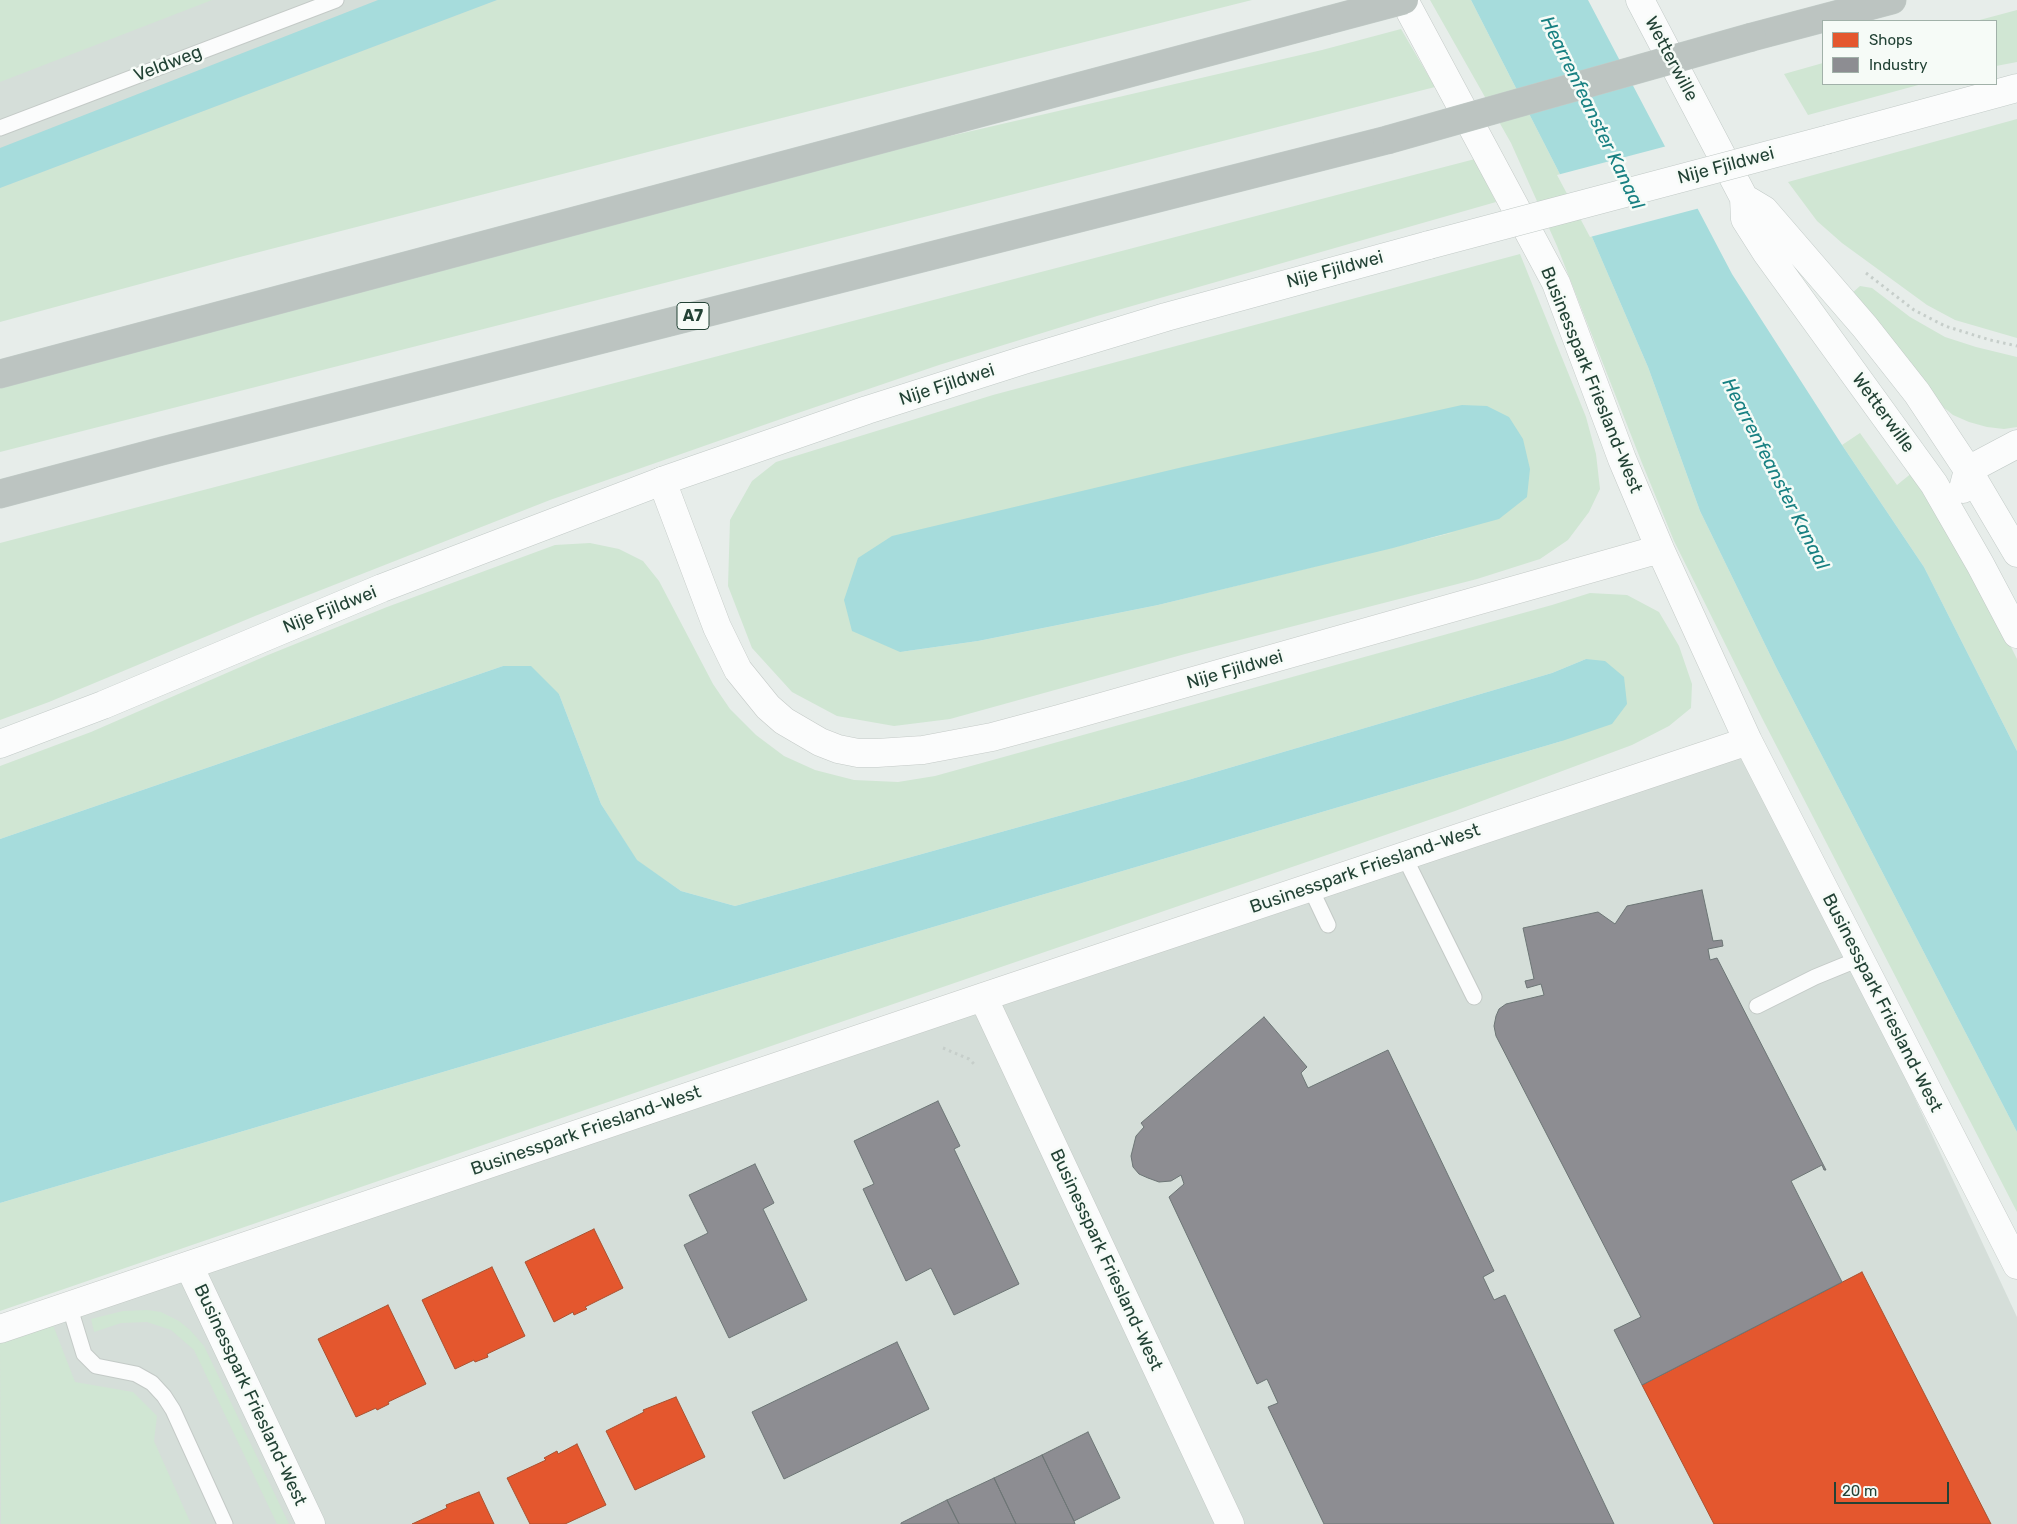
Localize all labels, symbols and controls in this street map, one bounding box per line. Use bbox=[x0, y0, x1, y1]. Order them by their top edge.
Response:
water label: Hearrenfeanster Kanaal bbox=[1535, 13, 1649, 213]
street label: Wetterwille bbox=[1640, 13, 1702, 105]
legend bbox=[1822, 20, 1997, 85]
text: Shops bbox=[1869, 31, 1913, 49]
street label: Veldweg bbox=[131, 41, 205, 87]
text: Industry bbox=[1869, 56, 1928, 74]
street label: Nije Fjildwei bbox=[1675, 143, 1777, 189]
street label: Nije Fjildwei bbox=[1284, 247, 1386, 293]
street label: Businesspark Friesland-West bbox=[1536, 264, 1646, 496]
road number: A7 bbox=[677, 302, 709, 330]
street label: Nije Fjildwei bbox=[897, 359, 997, 411]
street label: Wetterwille bbox=[1847, 369, 1919, 457]
water label: Hearrenfeanster Kanaal bbox=[1717, 374, 1833, 574]
street label: Nije Fjildwei bbox=[280, 581, 380, 639]
street label: Nije Fjildwei bbox=[1184, 646, 1286, 694]
street label: Businesspark Friesland-West bbox=[1247, 819, 1483, 919]
street label: Businesspark Friesland-West bbox=[1817, 890, 1947, 1116]
street label: Businesspark Friesland-West bbox=[468, 1081, 704, 1181]
street label: Businesspark Friesland-West bbox=[1045, 1146, 1167, 1374]
street label: Businesspark Friesland-West bbox=[189, 1281, 311, 1509]
scale bar bbox=[1837, 1472, 1952, 1504]
text: 20 m bbox=[1842, 1482, 1877, 1500]

